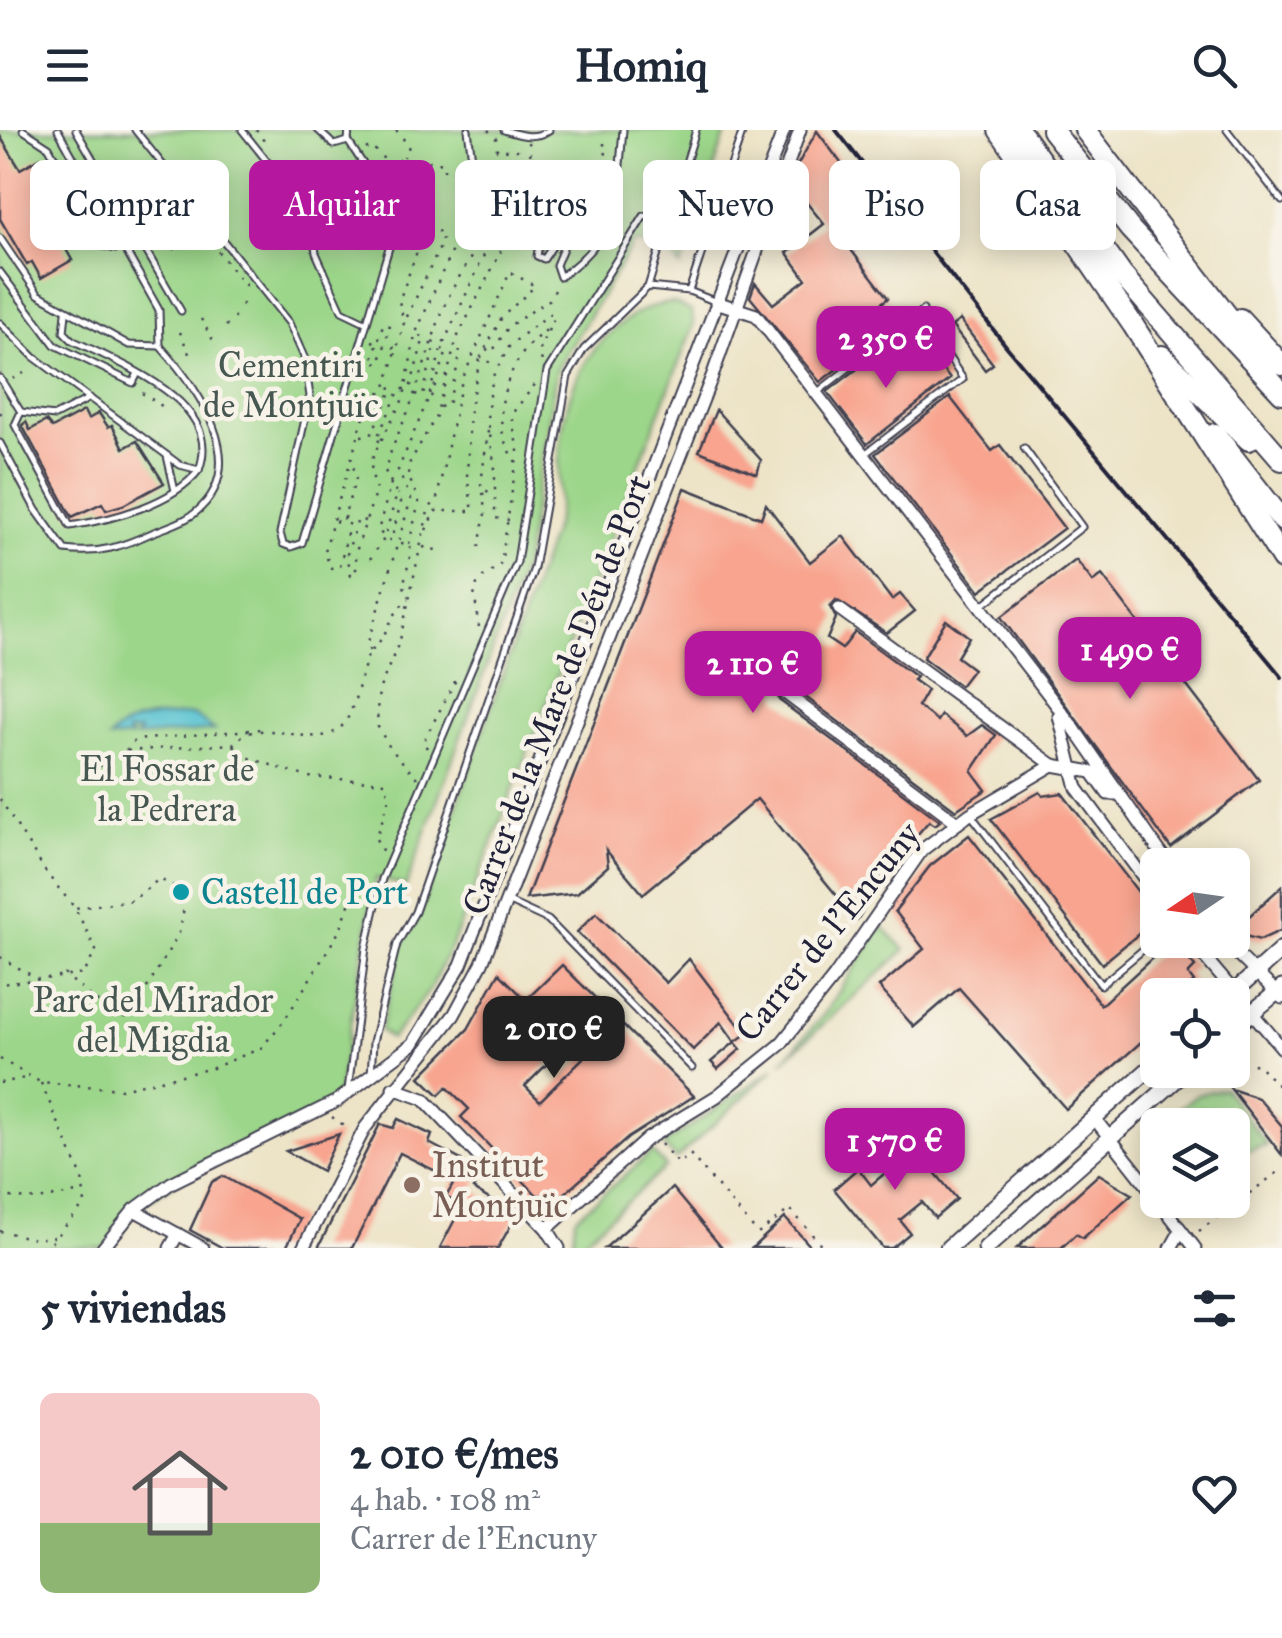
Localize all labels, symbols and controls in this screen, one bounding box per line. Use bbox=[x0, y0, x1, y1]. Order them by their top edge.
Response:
icon: menu bbox=[40, 38, 95, 93]
text: Homiq bbox=[575, 38, 707, 93]
icon: search bbox=[1187, 38, 1242, 93]
chip: Comprar bbox=[30, 160, 229, 250]
chip: Alquilar bbox=[249, 160, 435, 250]
chip: Filtros bbox=[455, 160, 623, 250]
chip: Nuevo bbox=[643, 160, 809, 250]
chip: Piso bbox=[829, 160, 960, 250]
chip: Casa bbox=[980, 160, 1116, 250]
pin: 2 350 € bbox=[794, 306, 978, 391]
text: 2 350 € bbox=[838, 319, 934, 358]
park label: Cementiri de Montjuïc bbox=[203, 344, 379, 427]
street label: Carrer de la Mare de Déu de Port bbox=[453, 469, 661, 921]
pin: 1 490 € bbox=[1038, 617, 1222, 702]
text: 1 490 € bbox=[1080, 630, 1180, 669]
pin: 2 110 € bbox=[661, 631, 845, 716]
text: 2 110 € bbox=[707, 644, 799, 683]
park label: El Fossar de la Pedrera bbox=[79, 748, 255, 831]
street label: Carrer de l'Encuny bbox=[726, 813, 930, 1050]
north arrow bbox=[1140, 848, 1250, 958]
map controls bbox=[1140, 848, 1250, 1218]
place label: Castell de Port bbox=[201, 871, 408, 914]
marker: Castell de Port bbox=[170, 881, 192, 903]
button: locate bbox=[1140, 978, 1250, 1088]
park label: Parc del Mirador del Migdia bbox=[33, 979, 274, 1062]
pin: 2 010 € bbox=[462, 996, 646, 1081]
text: 2 010 € bbox=[505, 1009, 603, 1048]
pin: 1 570 € bbox=[803, 1108, 987, 1193]
button: layers bbox=[1140, 1108, 1250, 1218]
text: 1 570 € bbox=[847, 1121, 943, 1160]
place label: Institut Montjuïc bbox=[432, 1144, 568, 1227]
marker: Institut Montjuïc bbox=[401, 1174, 423, 1196]
icon: filters bbox=[1187, 1281, 1242, 1336]
text: 5 viviendas bbox=[40, 1282, 226, 1334]
text: 2 010 €/mes bbox=[350, 1428, 558, 1480]
icon: home bbox=[120, 1433, 240, 1553]
icon: heart bbox=[1187, 1466, 1242, 1521]
text: 4 hab. · 108 m² bbox=[350, 1480, 540, 1519]
text: Carrer de l'Encuny bbox=[350, 1519, 597, 1558]

